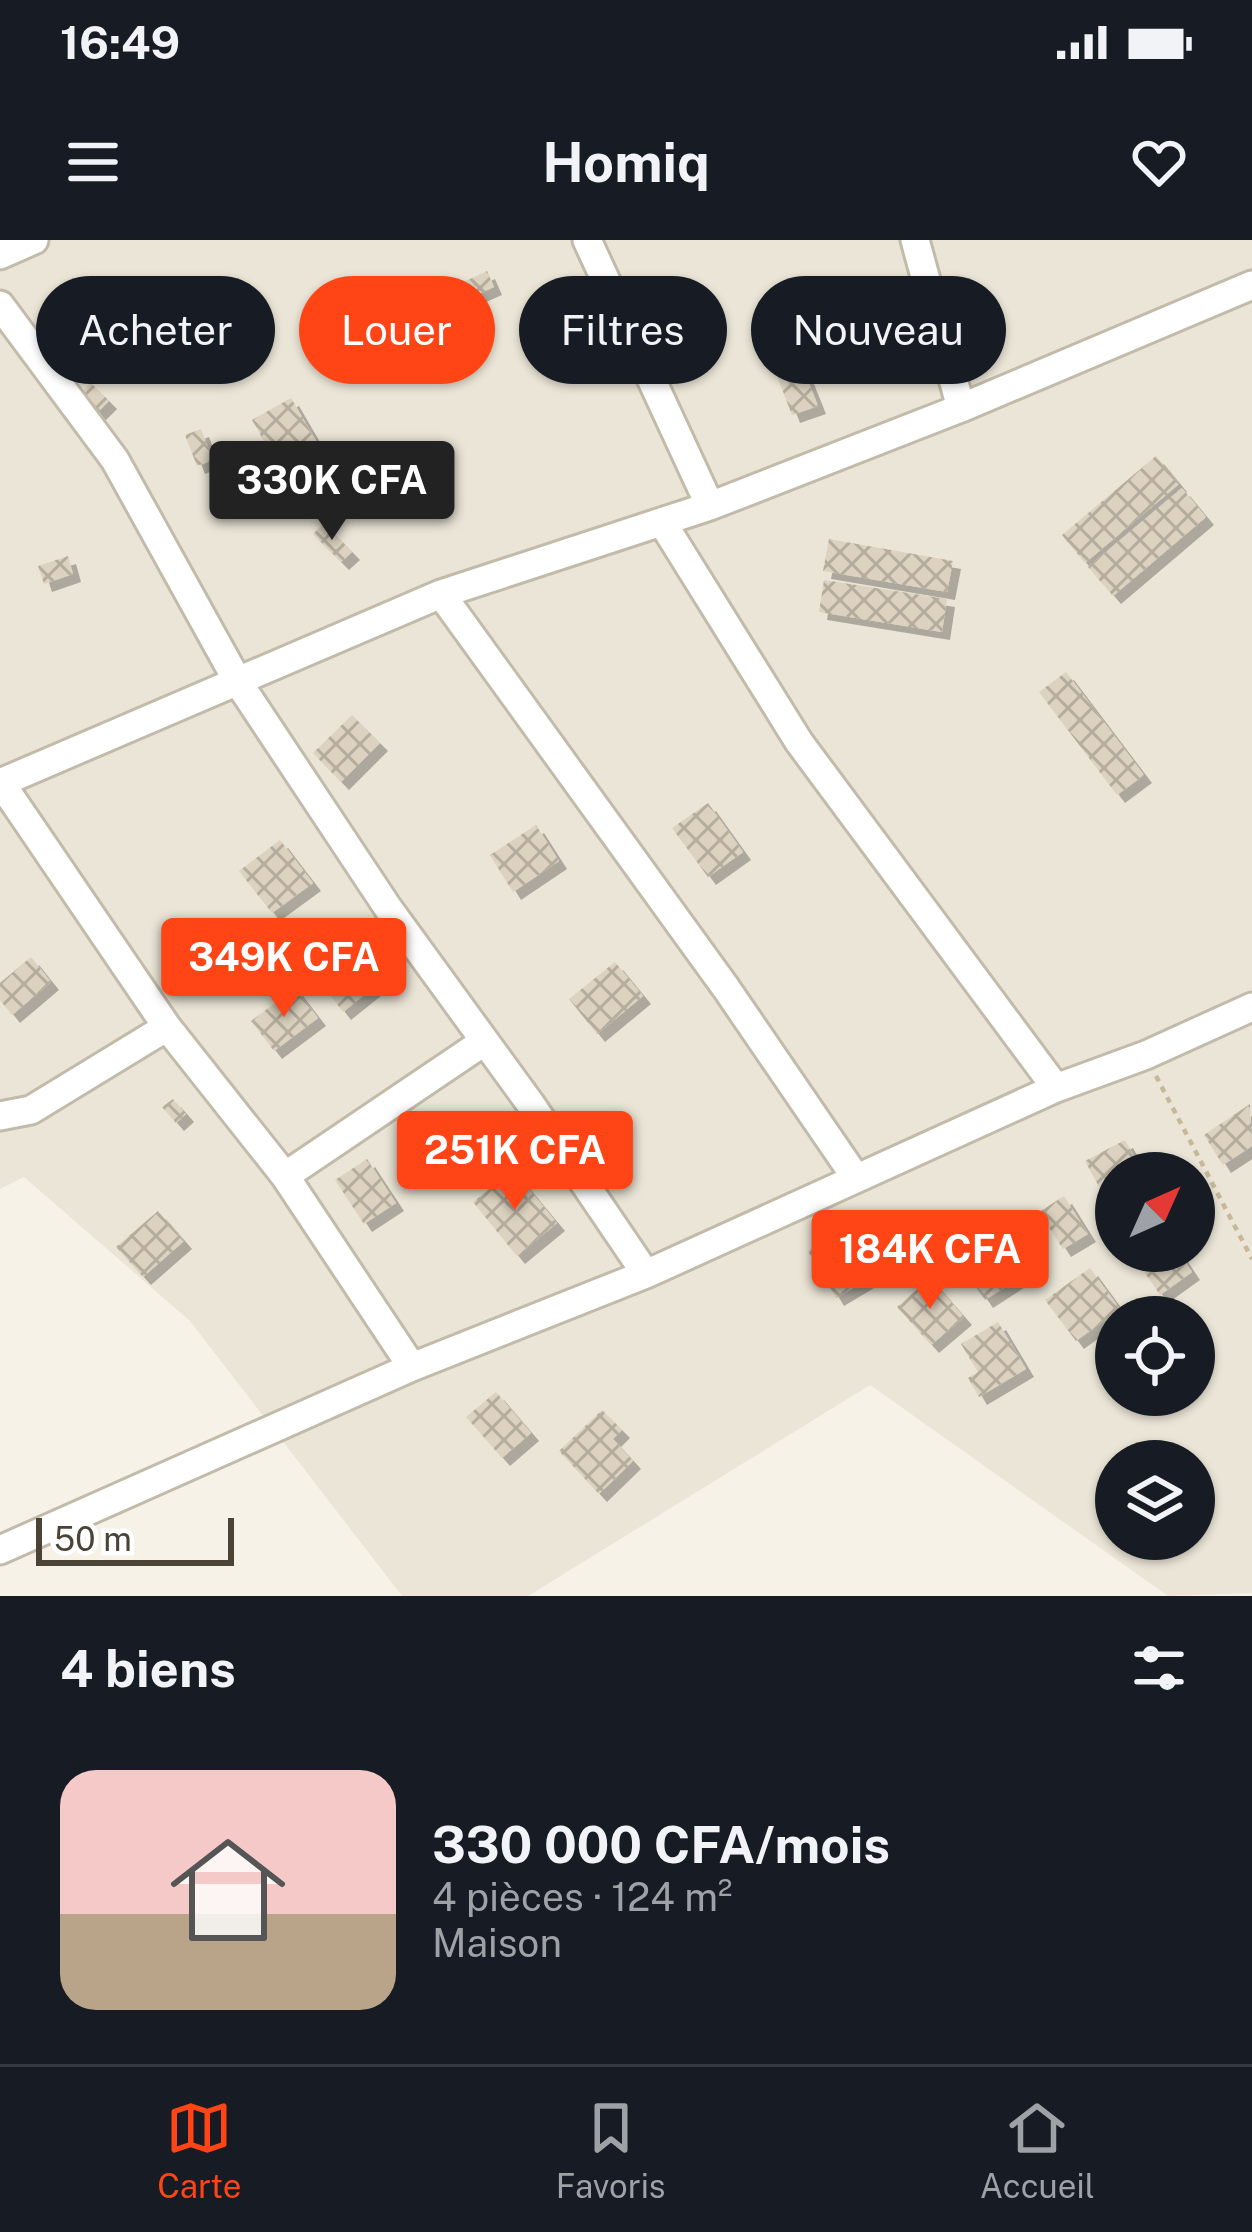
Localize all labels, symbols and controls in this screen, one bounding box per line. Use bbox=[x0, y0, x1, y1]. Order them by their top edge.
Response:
text: 16:49 bbox=[60, 16, 180, 69]
icon: menu bbox=[60, 129, 126, 195]
icon: heart bbox=[1126, 129, 1192, 195]
text: Homiq bbox=[542, 131, 710, 194]
chip: Acheter bbox=[36, 276, 275, 384]
chip: Louer bbox=[299, 276, 495, 384]
chip: Filtres bbox=[519, 276, 727, 384]
chip: Nouveau bbox=[751, 276, 1006, 384]
pin: 330K CFA bbox=[208, 441, 456, 543]
text: 330K CFA bbox=[236, 457, 428, 503]
pin: 349K CFA bbox=[160, 918, 408, 1020]
text: 349K CFA bbox=[188, 934, 380, 980]
pin: 251K CFA bbox=[391, 1111, 639, 1213]
text: 251K CFA bbox=[424, 1127, 606, 1173]
north arrow bbox=[1095, 1152, 1215, 1272]
map controls bbox=[1095, 1152, 1215, 1560]
pin: 184K CFA bbox=[806, 1210, 1054, 1312]
text: 184K CFA bbox=[839, 1226, 1021, 1272]
button: locate bbox=[1095, 1296, 1215, 1416]
button: layers bbox=[1095, 1440, 1215, 1560]
scale bar bbox=[36, 1512, 234, 1565]
text: 50 m bbox=[54, 1520, 132, 1558]
icon: filters bbox=[1126, 1635, 1192, 1701]
text: 4 biens bbox=[60, 1639, 236, 1698]
text: 330 000 CFA/mois bbox=[432, 1815, 890, 1874]
icon: home bbox=[156, 1818, 300, 1962]
text: 4 pièces · 124 m² bbox=[432, 1874, 732, 1920]
text: Maison bbox=[432, 1920, 562, 1966]
tab: Carte bbox=[157, 2095, 241, 2205]
tab: Favoris bbox=[556, 2095, 666, 2205]
tab: Accueil bbox=[980, 2095, 1095, 2205]

